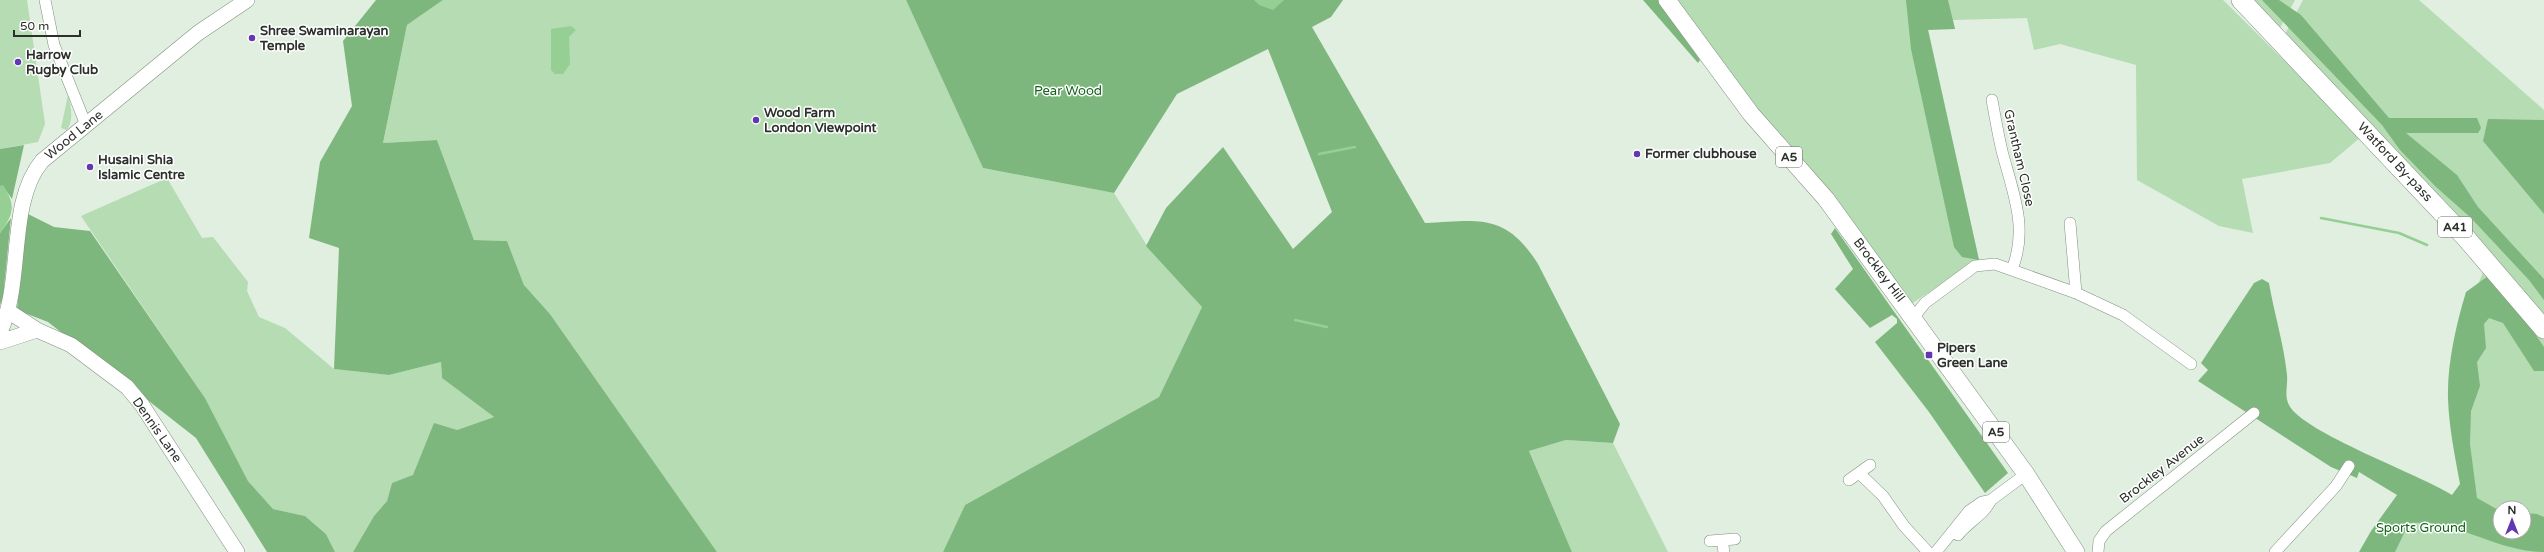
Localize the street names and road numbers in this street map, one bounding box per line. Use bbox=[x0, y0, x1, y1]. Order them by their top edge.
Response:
street label: Wood Lane bbox=[42, 107, 106, 163]
street label: Grantham Close bbox=[2000, 108, 2038, 208]
street label: Watford By-pass bbox=[2354, 119, 2436, 205]
road number: A5 bbox=[1776, 147, 1802, 167]
road number: A41 bbox=[2438, 217, 2472, 237]
street label: Brockley Hill bbox=[1850, 235, 1908, 305]
street label: Dennis Lane bbox=[129, 394, 185, 466]
road number: A5 bbox=[1983, 422, 2009, 442]
street label: Brockley Avenue bbox=[2116, 431, 2208, 507]

